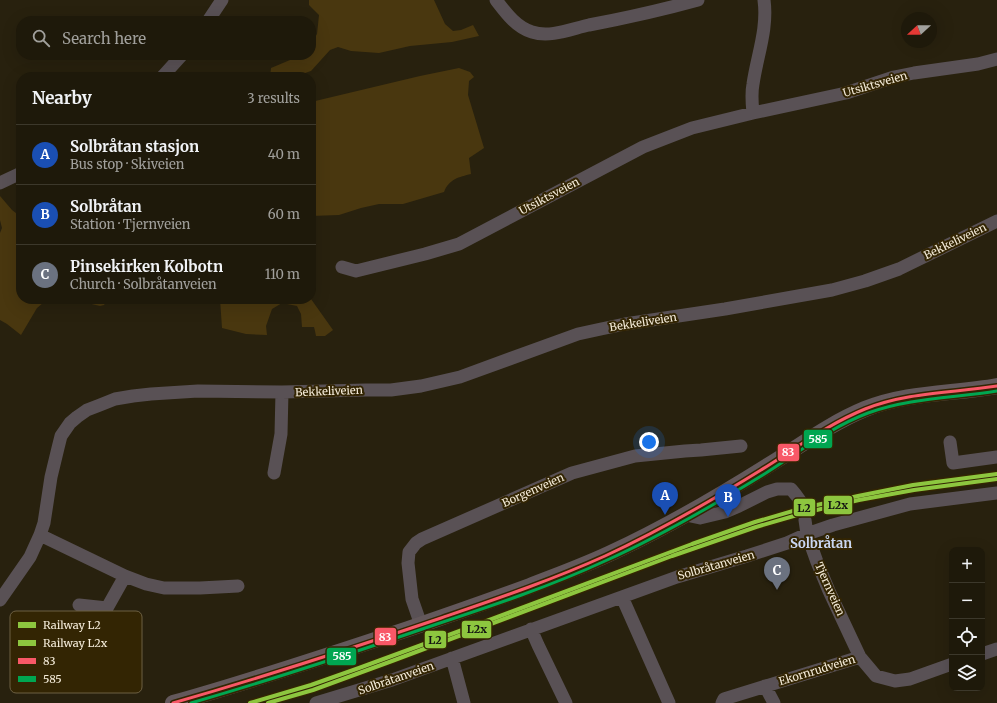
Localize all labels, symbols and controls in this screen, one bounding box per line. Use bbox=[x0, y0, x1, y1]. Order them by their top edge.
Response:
north arrow bbox=[901, 12, 937, 48]
search box bbox=[16, 16, 316, 60]
icon: search bbox=[30, 27, 52, 49]
text: Search here bbox=[62, 29, 146, 48]
street label: Utsiktsveien bbox=[841, 68, 909, 100]
text: Nearby bbox=[32, 87, 92, 109]
text: 3 results bbox=[247, 90, 300, 107]
text: Solbråtan stasjon bbox=[70, 137, 199, 156]
text: A bbox=[40, 146, 50, 163]
text: 40 m bbox=[268, 146, 300, 163]
text: Bus stop · Skiveien bbox=[70, 156, 184, 173]
street label: Utsiktsveien bbox=[516, 174, 582, 218]
text: Solbråtan bbox=[70, 197, 142, 216]
text: B bbox=[40, 206, 50, 223]
text: 60 m bbox=[268, 206, 300, 223]
text: Station · Tjernveien bbox=[70, 216, 190, 233]
street label: Bekkeliveien bbox=[921, 220, 989, 262]
text: Pinsekirken Kolbotn bbox=[70, 257, 223, 276]
text: C bbox=[41, 266, 49, 283]
text: 110 m bbox=[265, 266, 300, 283]
text: Church · Solbråtanveien bbox=[70, 276, 217, 293]
street label: Bekkeliveien bbox=[608, 310, 678, 334]
street label: Bekkeliveien bbox=[295, 383, 364, 399]
line badge: 585 bbox=[803, 429, 833, 449]
your location bbox=[639, 432, 659, 452]
text: 585 bbox=[808, 432, 828, 446]
line badge: 83 bbox=[777, 443, 800, 462]
text: 83 bbox=[782, 445, 794, 459]
street label: Borgenveien bbox=[500, 470, 567, 510]
pin: A bbox=[652, 482, 678, 515]
pin: B bbox=[715, 484, 741, 517]
line badge: L2x bbox=[823, 495, 853, 515]
line badge: L2 bbox=[793, 498, 816, 517]
text: L2x bbox=[828, 498, 848, 512]
text: L2 bbox=[797, 501, 811, 515]
district label: Solbråtan bbox=[790, 535, 852, 552]
street label: Solbråtanveien bbox=[676, 547, 757, 583]
map controls bbox=[949, 547, 985, 691]
button: + bbox=[949, 547, 985, 583]
pin: C bbox=[764, 557, 790, 590]
street label: Tjernveien bbox=[812, 560, 848, 619]
button: − bbox=[949, 583, 985, 619]
legend bbox=[10, 611, 142, 693]
text: Railway L2 bbox=[43, 618, 101, 632]
button: locate bbox=[949, 619, 985, 655]
line badge: L2x bbox=[461, 620, 492, 639]
text: L2x bbox=[467, 622, 487, 636]
line badge: 83 bbox=[374, 627, 397, 646]
text: 83 bbox=[379, 630, 391, 644]
line badge: L2 bbox=[424, 630, 447, 649]
text: L2 bbox=[428, 633, 442, 647]
text: Railway L2x bbox=[43, 636, 108, 650]
line badge: 585 bbox=[326, 647, 357, 666]
text: 585 bbox=[332, 649, 352, 663]
street label: Ekornrudveien bbox=[777, 652, 858, 688]
text: 83 bbox=[43, 654, 55, 668]
button: layers bbox=[949, 655, 985, 691]
street label: Solbråtanveien bbox=[356, 658, 436, 698]
text: 585 bbox=[43, 672, 62, 686]

